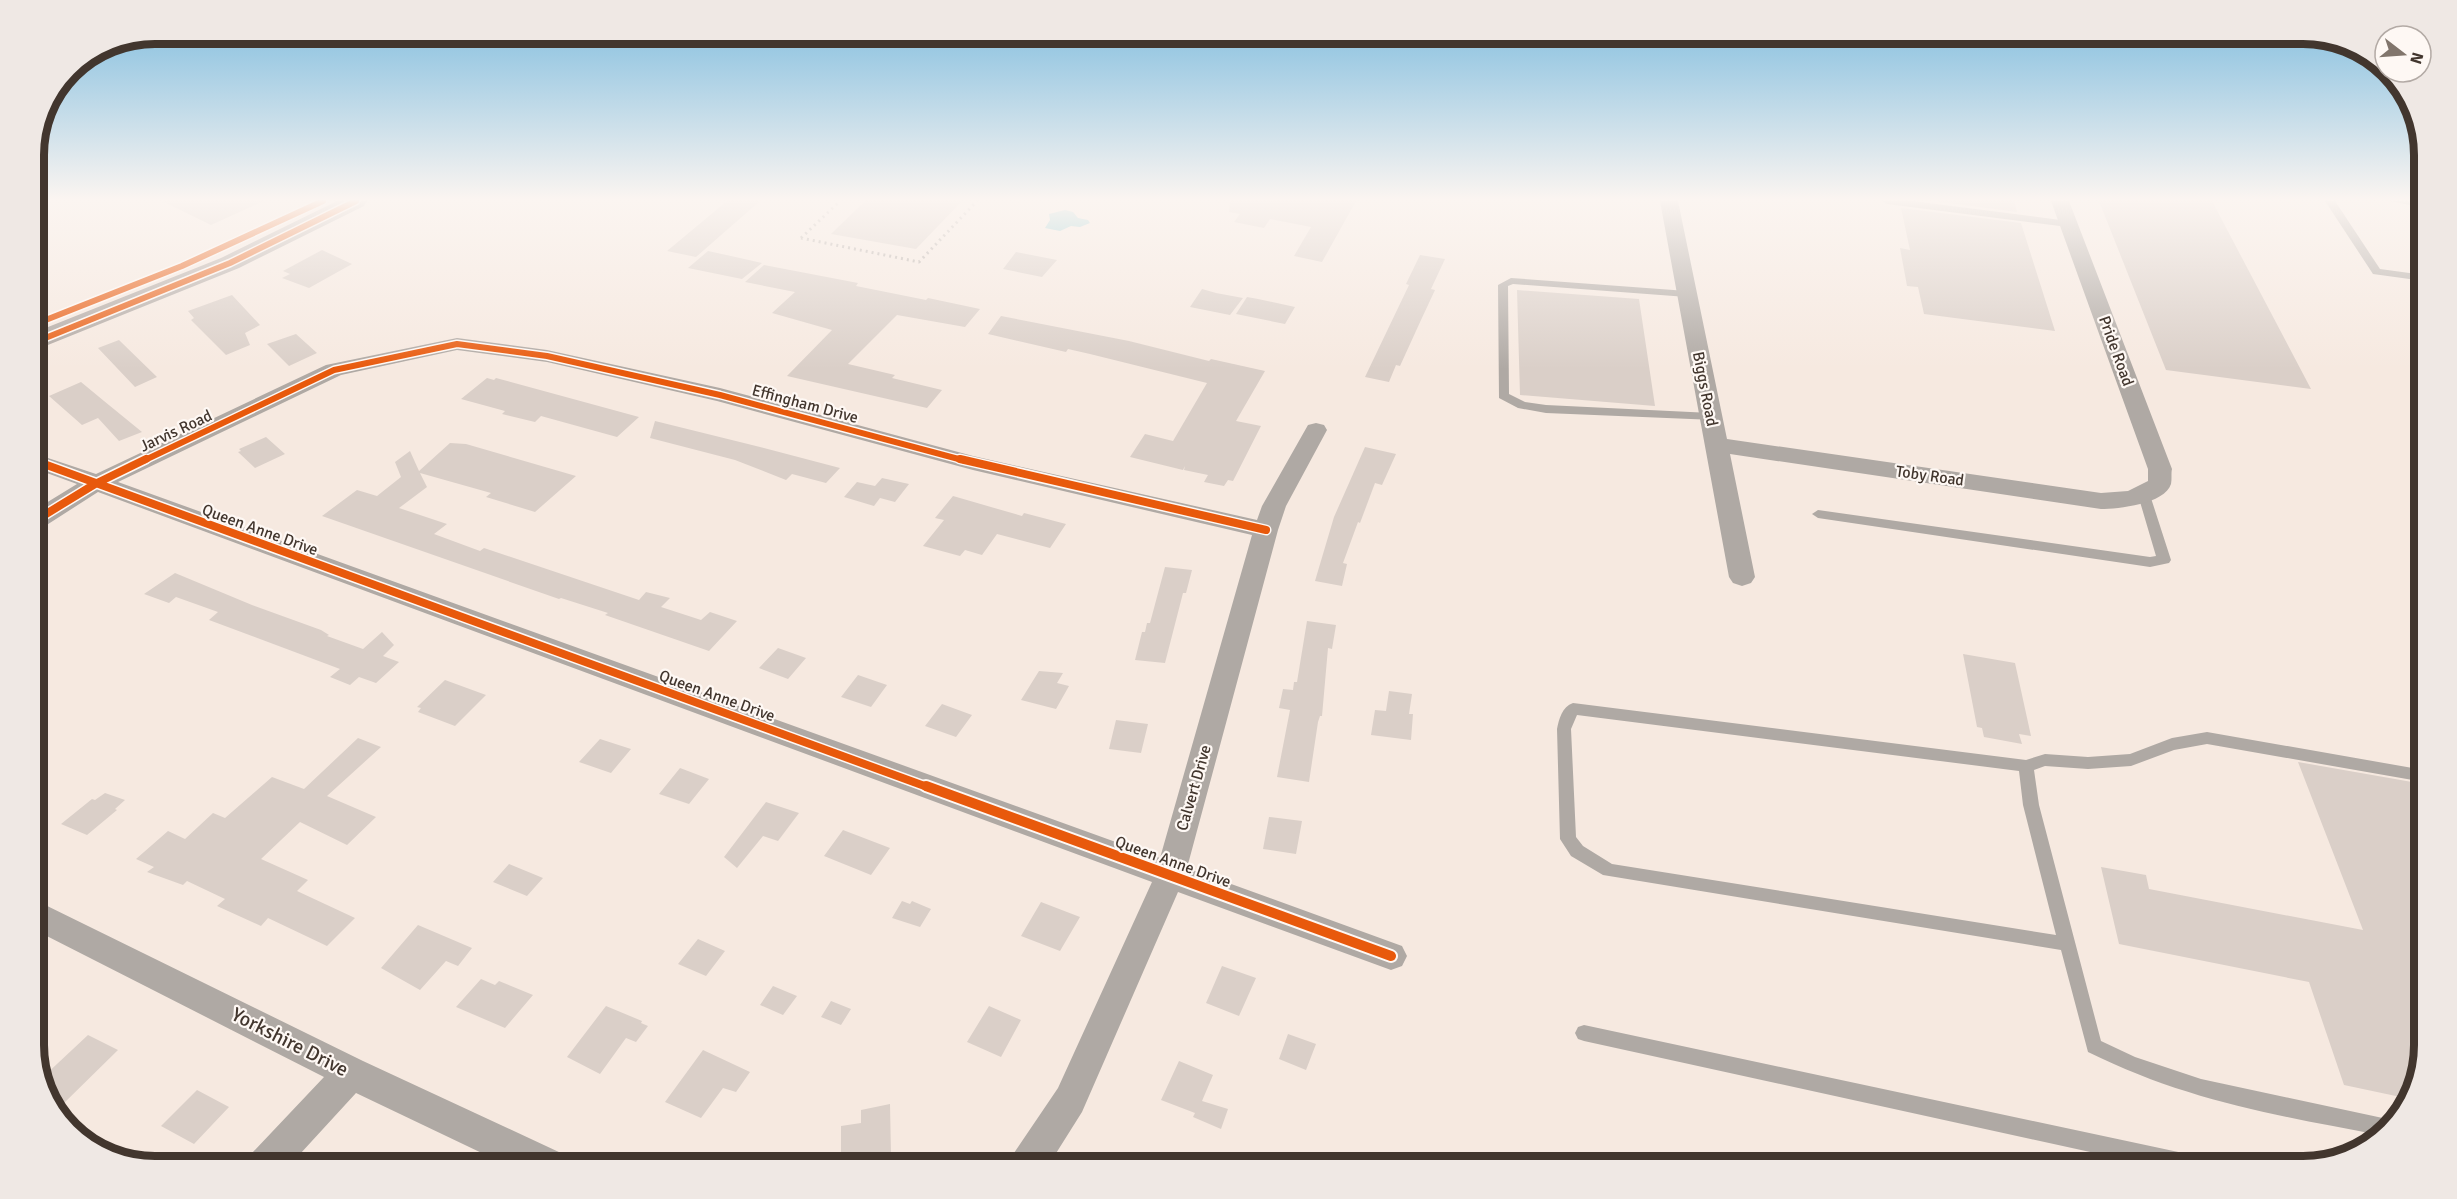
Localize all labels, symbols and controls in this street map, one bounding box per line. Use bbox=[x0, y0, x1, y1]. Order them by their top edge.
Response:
north arrow bbox=[2373, 24, 2433, 84]
text: N bbox=[2405, 50, 2428, 66]
street label: Pride Road bbox=[2094, 313, 2138, 389]
street label: Biggs Road bbox=[1688, 350, 1722, 428]
street label: Effingham Drive bbox=[750, 380, 860, 428]
street label: Jarvis Road bbox=[137, 406, 215, 456]
street label: Toby Road bbox=[1895, 461, 1965, 491]
street label: Queen Anne Drive bbox=[199, 500, 321, 560]
street label: Queen Anne Drive bbox=[656, 666, 778, 726]
street label: Calvert Drive bbox=[1172, 743, 1216, 833]
street label: Queen Anne Drive bbox=[1112, 832, 1234, 892]
street label: Yorkshire Drive bbox=[227, 1002, 353, 1082]

